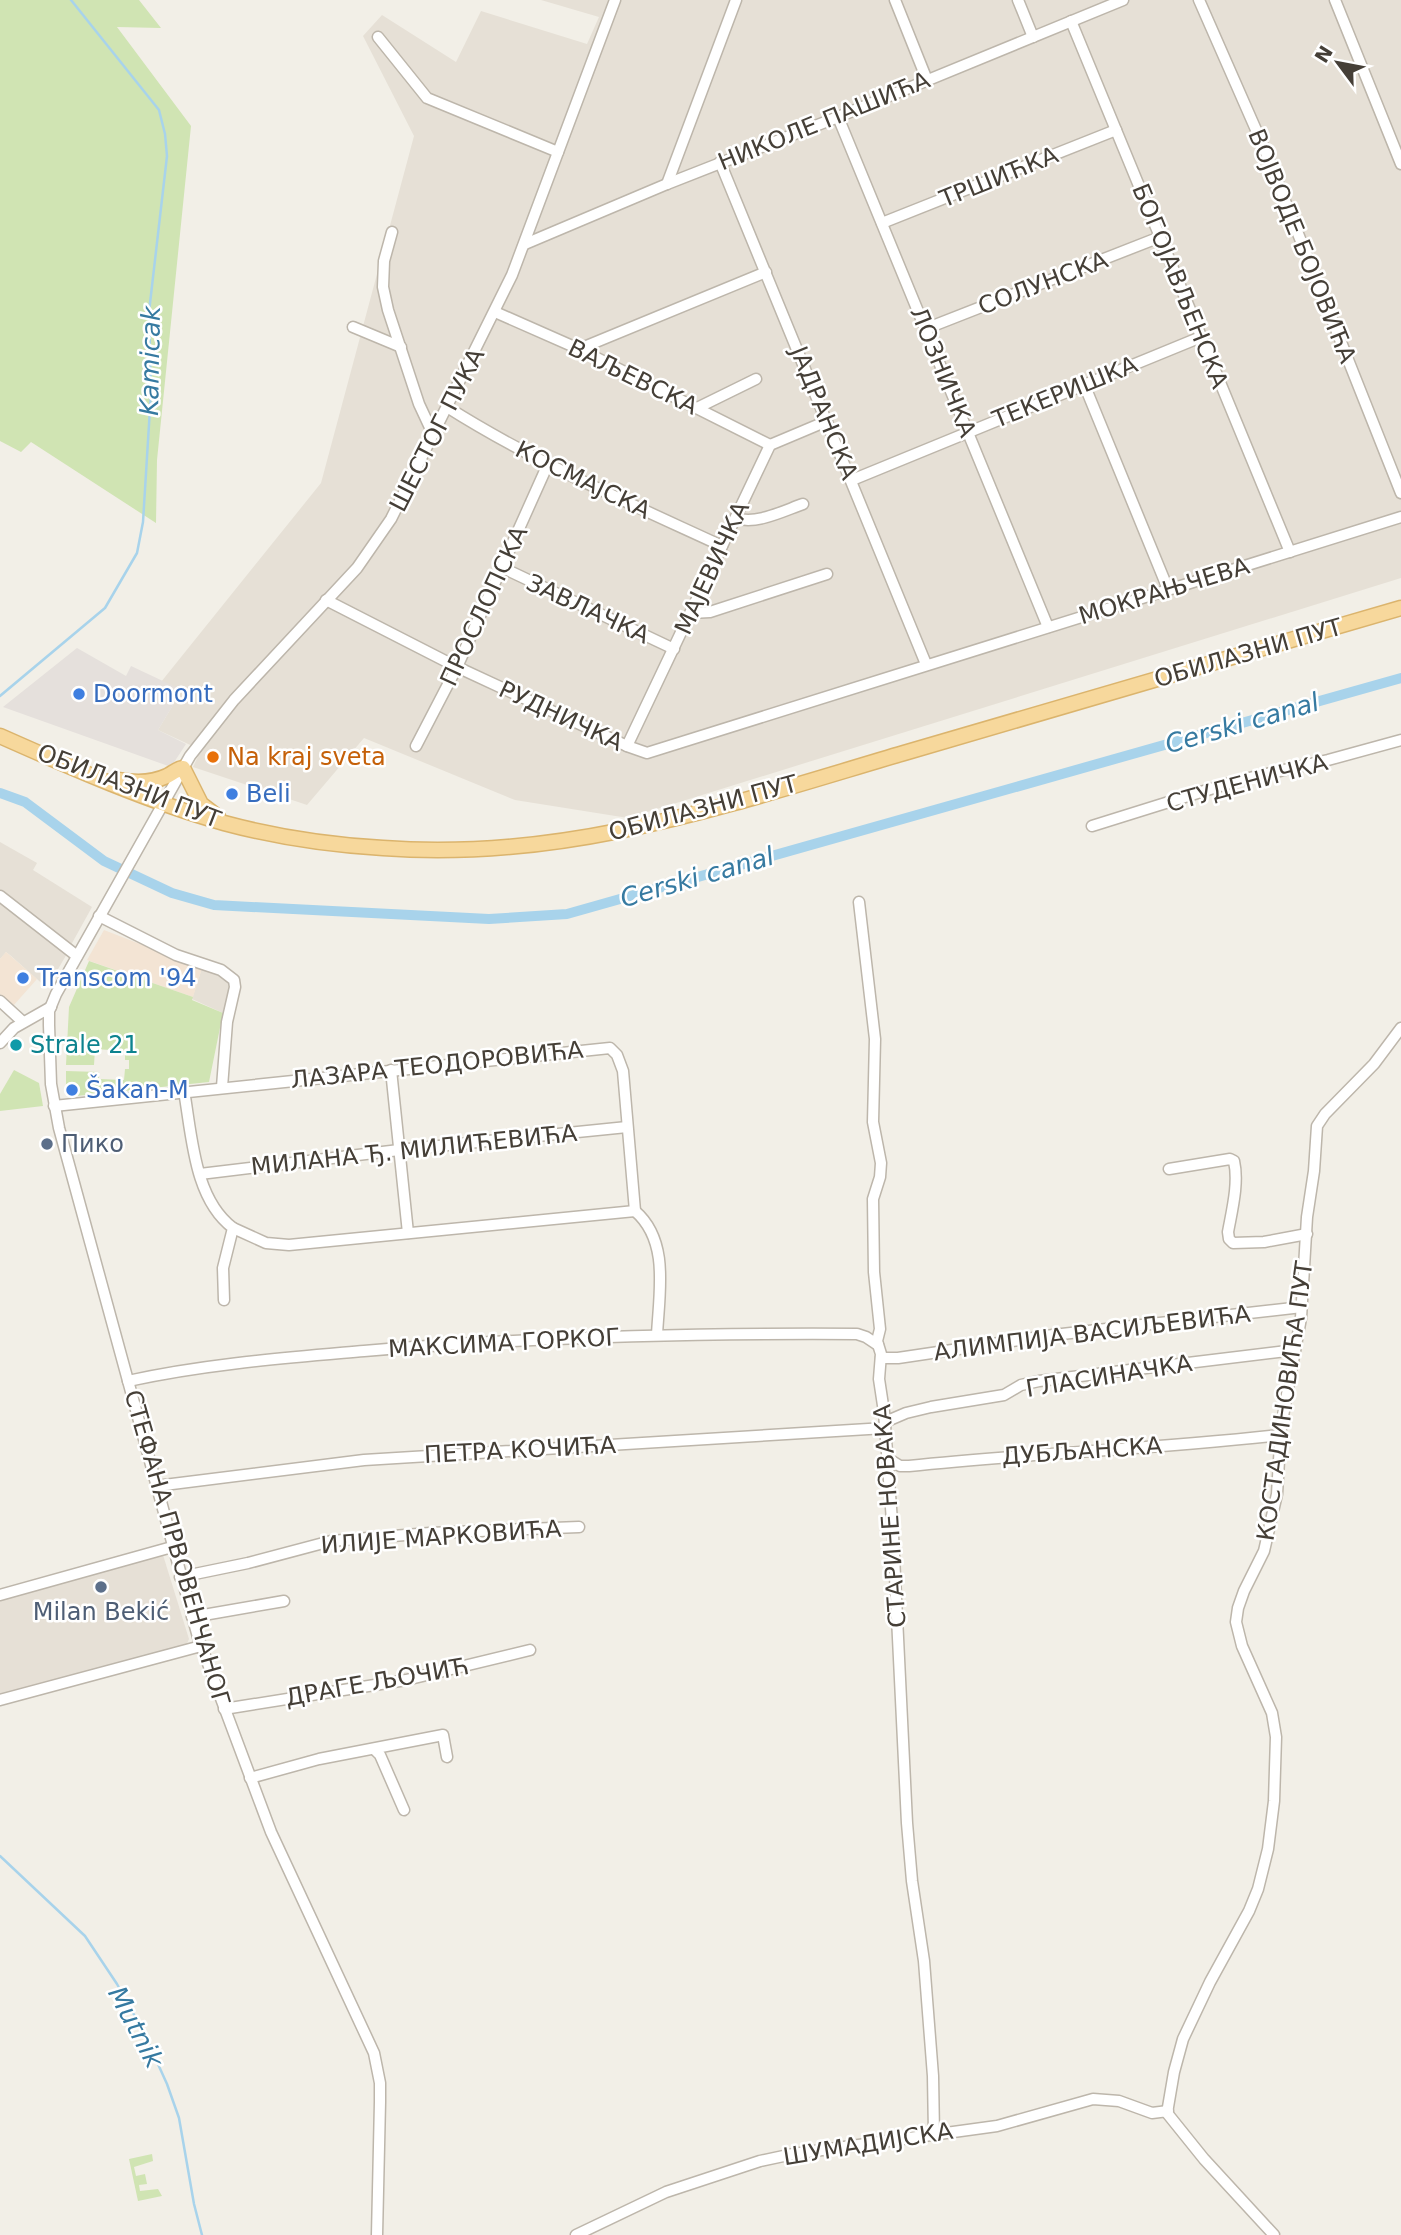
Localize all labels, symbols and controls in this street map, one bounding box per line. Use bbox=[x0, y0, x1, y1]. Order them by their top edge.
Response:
north arrow bbox=[1303, 28, 1373, 98]
text: N bbox=[1310, 41, 1337, 67]
street label: НИКОЛЕ ПАШИЋА bbox=[714, 65, 935, 176]
street label: ВОЈВОДЕ БОЈОВИЋА bbox=[1242, 125, 1362, 368]
street label: ТРШИЋКА bbox=[935, 140, 1063, 214]
street label: БОГОЈАВЉЕНСКА bbox=[1126, 179, 1234, 393]
street label: СОЛУНСКА bbox=[974, 245, 1112, 321]
street label: ЛОЗНИЧКА bbox=[904, 303, 982, 442]
water label: Kamicak bbox=[134, 305, 166, 416]
street label: ВАЉЕВСКА bbox=[564, 334, 703, 421]
street label: ЈАДРАНСКА bbox=[784, 340, 864, 484]
street label: ШЕСТОГ ПУКА bbox=[384, 343, 490, 516]
street label: ТЕКЕРИШКА bbox=[988, 350, 1142, 434]
street label: КОСМАЈСКА bbox=[511, 435, 656, 525]
street label: МАЈЕВИЧКА bbox=[669, 496, 755, 639]
street label: ПРОСЛОПСКА bbox=[435, 521, 534, 690]
street label: МОКРАЊЧЕВА bbox=[1075, 552, 1253, 630]
street label: ЗАВЛАЧКА bbox=[522, 568, 655, 650]
street label: ОБИЛАЗНИ ПУТ bbox=[1151, 613, 1345, 693]
street label: РУДНИЧКА bbox=[494, 675, 628, 757]
place label: Doormont bbox=[93, 680, 213, 708]
marker: Doormont bbox=[71, 686, 87, 702]
water label: Cerski canal bbox=[1162, 686, 1323, 759]
street label: ОБИЛАЗНИ ПУТ bbox=[33, 738, 225, 834]
place label: Na kraj sveta bbox=[227, 743, 386, 771]
street label: СТУДЕНИЧКА bbox=[1163, 748, 1331, 818]
marker: Na kraj sveta bbox=[205, 749, 221, 765]
street label: ОБИЛАЗНИ ПУТ bbox=[606, 769, 801, 847]
place label: Beli bbox=[246, 780, 291, 808]
marker: Beli bbox=[224, 786, 240, 802]
water label: Cerski canal bbox=[617, 840, 778, 913]
place label: Transcom '94 bbox=[36, 964, 196, 992]
marker: Transcom '94 bbox=[15, 970, 31, 986]
place label: Strale 21 bbox=[30, 1031, 139, 1059]
street label: ЛАЗАРА ТЕОДОРОВИЋА bbox=[289, 1036, 585, 1094]
marker: Strale 21 bbox=[8, 1037, 24, 1053]
place label: Šakan-M bbox=[86, 1074, 189, 1104]
marker: Šakan-M bbox=[64, 1082, 80, 1098]
street label: МИЛАНА Ђ. МИЛИЋЕВИЋА bbox=[250, 1119, 579, 1181]
place label: Пико bbox=[61, 1130, 124, 1158]
marker: Пико bbox=[39, 1136, 55, 1152]
street label: КОСТАДИНОВИЋА ПУТ bbox=[1252, 1259, 1319, 1543]
street label: АЛИМПИЈА ВАСИЉЕВИЋА bbox=[932, 1300, 1253, 1366]
street label: МАКСИМА ГОРКОГ bbox=[387, 1323, 621, 1363]
street label: ГЛАСИНАЧКА bbox=[1024, 1349, 1195, 1403]
street label: СТЕФАНА ПРВОВЕНЧАНОГ bbox=[118, 1387, 236, 1709]
street label: СТАРИНЕ НОВАКА bbox=[868, 1403, 912, 1629]
street label: ПЕТРА КОЧИЋА bbox=[423, 1431, 617, 1469]
street label: ДУБЉАНСКА bbox=[1001, 1431, 1164, 1471]
street label: ИЛИЈЕ МАРКОВИЋА bbox=[320, 1515, 563, 1559]
marker: Milan Bekić bbox=[93, 1579, 109, 1595]
place label: Milan Bekić bbox=[33, 1598, 169, 1626]
street label: ДРАГЕ ЉОЧИЋ bbox=[283, 1652, 471, 1712]
water label: Mutnik bbox=[102, 1981, 170, 2074]
street label: ШУМАДИЈСКА bbox=[781, 2117, 955, 2171]

